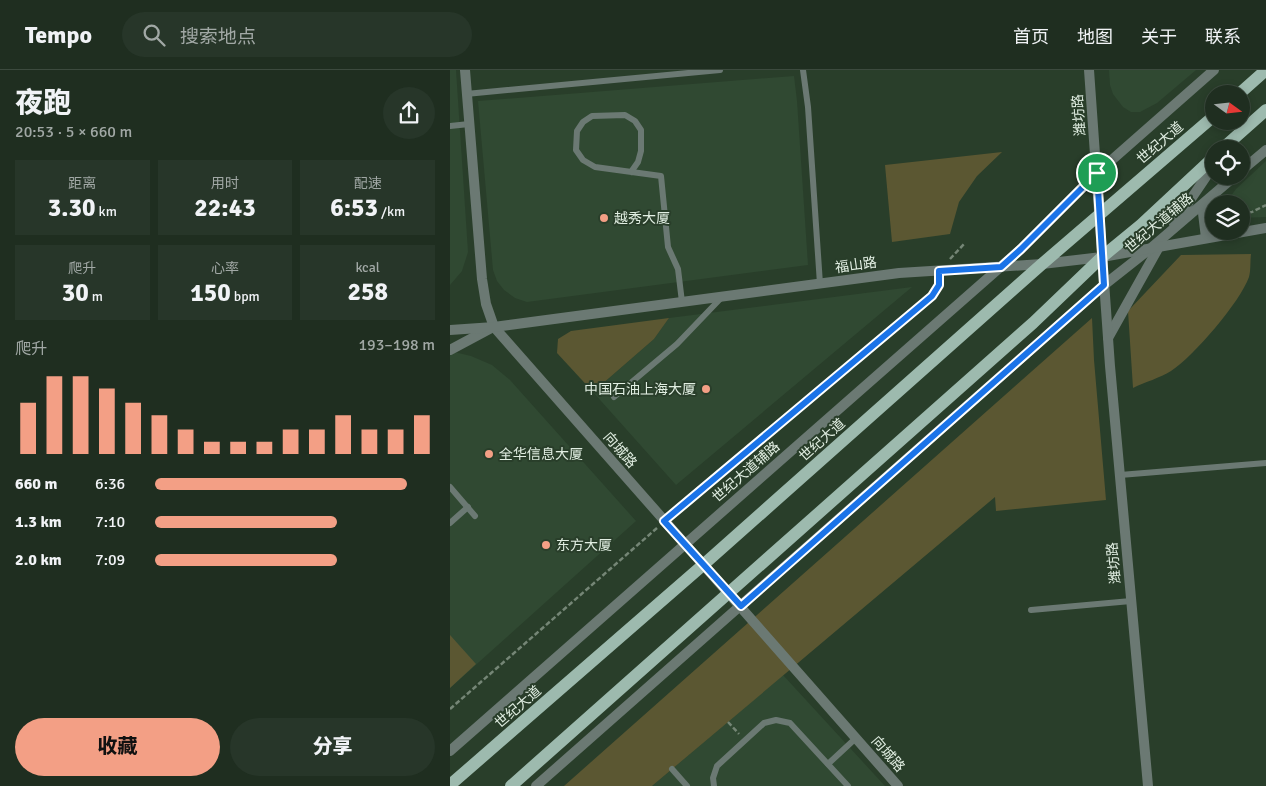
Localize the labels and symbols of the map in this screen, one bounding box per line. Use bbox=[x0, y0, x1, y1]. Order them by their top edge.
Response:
north arrow bbox=[1205, 85, 1250, 130]
street label: 潍坊路 bbox=[1069, 93, 1089, 137]
street label: 世纪大道 bbox=[1133, 118, 1187, 168]
pin bbox=[1076, 152, 1118, 194]
street label: 世纪大道辅路 bbox=[1121, 189, 1197, 257]
place label: 越秀大厦 bbox=[614, 210, 670, 227]
marker: 越秀大厦 bbox=[598, 212, 610, 224]
street label: 福山路 bbox=[834, 254, 878, 276]
place label: 中国石油上海大厦 bbox=[584, 381, 696, 398]
marker: 中国石油上海大厦 bbox=[700, 383, 712, 395]
street label: 世纪大道 bbox=[796, 415, 848, 465]
street label: 向城路 bbox=[600, 429, 640, 471]
street label: 世纪大道辅路 bbox=[709, 438, 783, 506]
place label: 全华信息大厦 bbox=[499, 446, 583, 463]
marker: 全华信息大厦 bbox=[483, 448, 495, 460]
place label: 东方大厦 bbox=[556, 537, 612, 554]
marker: 东方大厦 bbox=[540, 539, 552, 551]
street label: 潍坊路 bbox=[1104, 541, 1124, 585]
street label: 世纪大道 bbox=[491, 682, 545, 732]
street label: 向城路 bbox=[868, 733, 908, 775]

